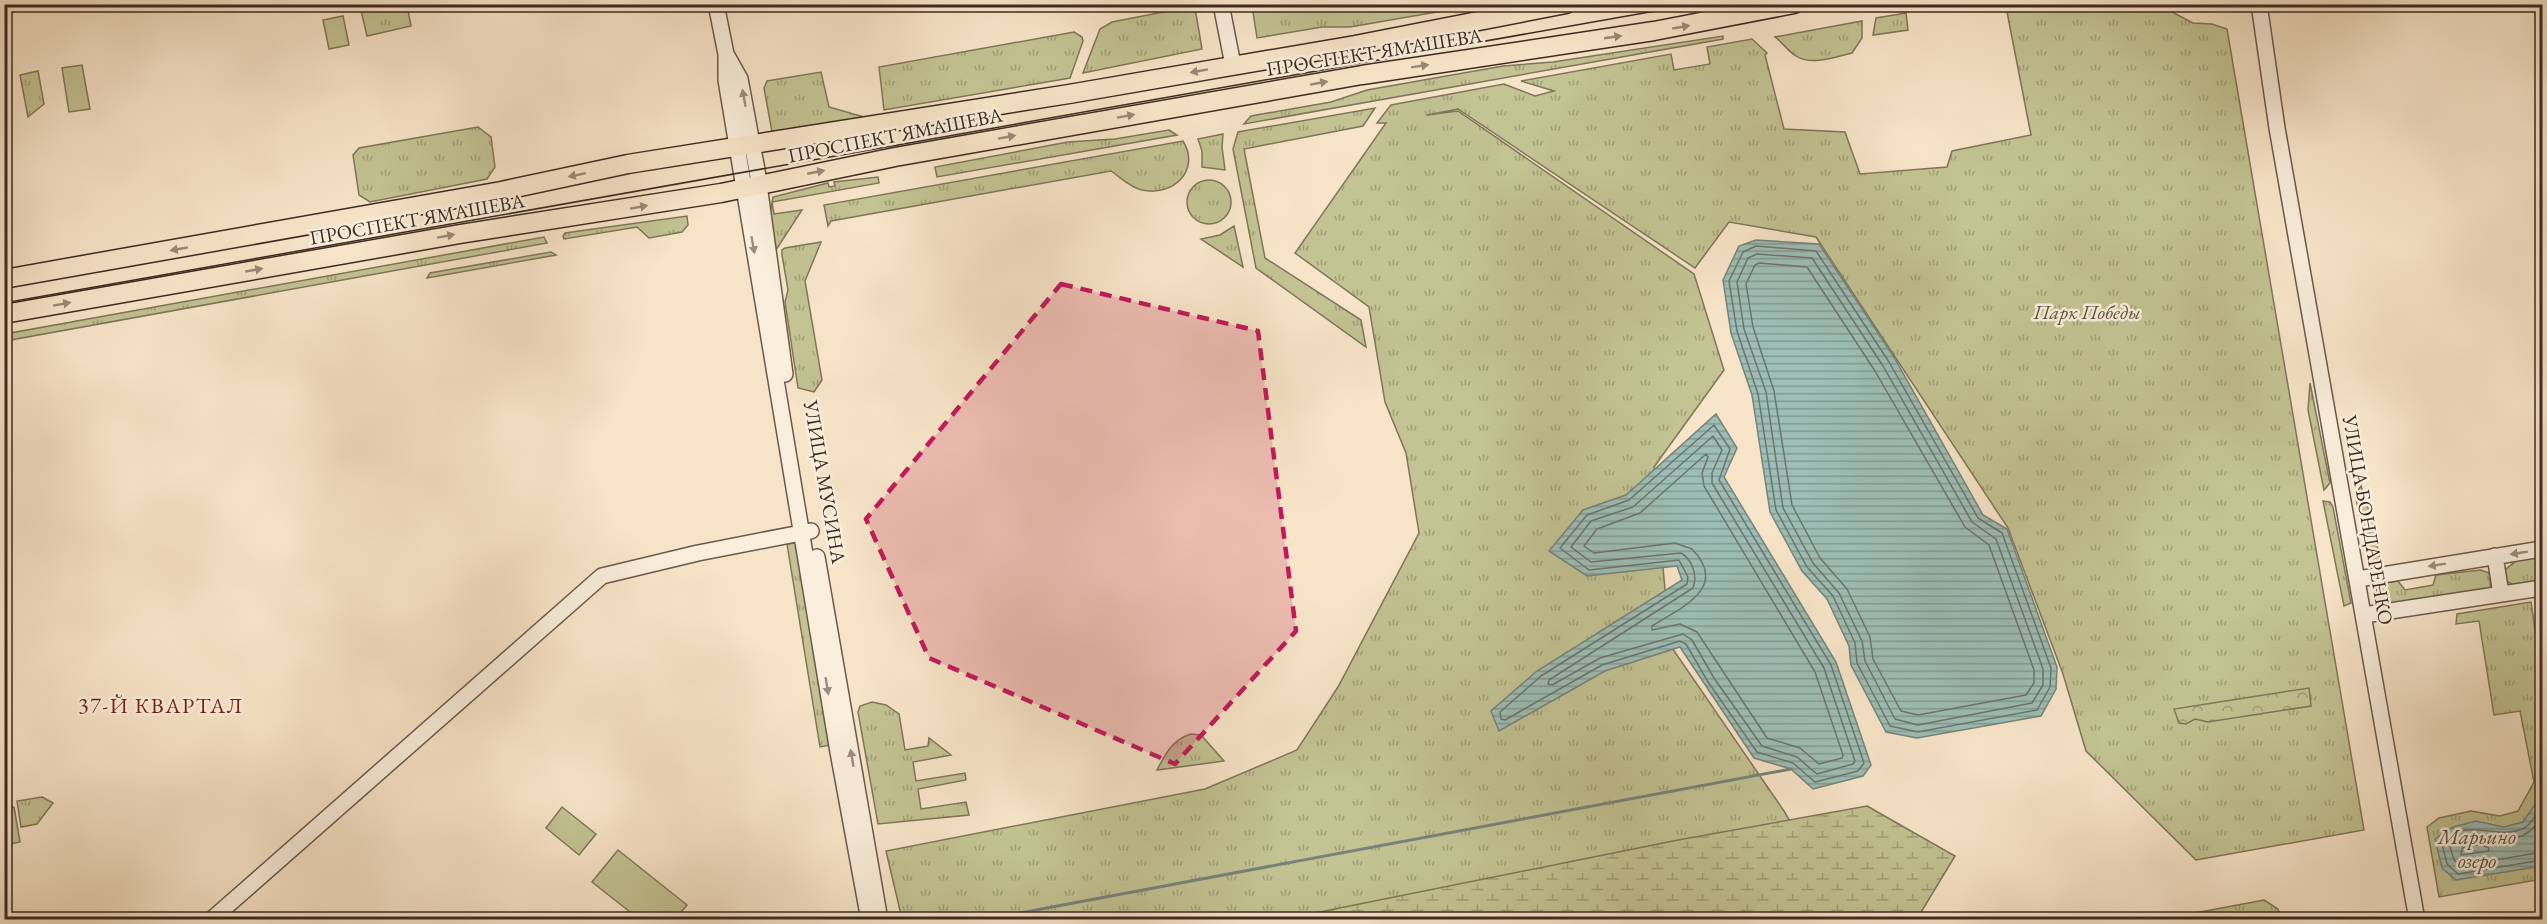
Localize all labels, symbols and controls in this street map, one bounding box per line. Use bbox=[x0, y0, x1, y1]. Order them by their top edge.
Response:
street label: ПРОСПЕКТ ЯМАШЕВА bbox=[1264, 22, 1484, 82]
one-way arrow bbox=[1671, 22, 1690, 31]
one-way arrow bbox=[1603, 33, 1622, 42]
one-way arrow bbox=[1411, 62, 1430, 71]
one-way arrow bbox=[1189, 67, 1208, 76]
one-way arrow bbox=[1309, 78, 1328, 87]
one-way arrow bbox=[739, 88, 748, 107]
street label: ПРОСПЕКТ ЯМАШЕВА bbox=[785, 101, 1005, 169]
one-way arrow bbox=[1117, 112, 1136, 121]
one-way arrow bbox=[998, 132, 1017, 141]
one-way arrow bbox=[806, 167, 825, 177]
one-way arrow bbox=[567, 171, 586, 180]
street label: ПРОСПЕКТ ЯМАШЕВА bbox=[307, 187, 527, 251]
one-way arrow bbox=[630, 202, 649, 211]
one-way arrow bbox=[437, 231, 456, 240]
one-way arrow bbox=[749, 235, 758, 254]
one-way arrow bbox=[169, 245, 188, 254]
one-way arrow bbox=[245, 265, 264, 274]
one-way arrow bbox=[53, 299, 72, 308]
park label: Парк Победы bbox=[2033, 299, 2140, 325]
street label: УЛИЦА МУСИНА bbox=[798, 397, 852, 566]
street label: УЛИЦА БОНДАРЕНКО bbox=[2337, 412, 2399, 627]
one-way arrow bbox=[2509, 548, 2528, 557]
one-way arrow bbox=[2428, 561, 2447, 570]
one-way arrow bbox=[823, 676, 832, 695]
district label: 37-Й КВАРТАЛ bbox=[78, 691, 244, 720]
one-way arrow bbox=[847, 749, 856, 768]
water label: Марьино озеро bbox=[2436, 823, 2516, 874]

